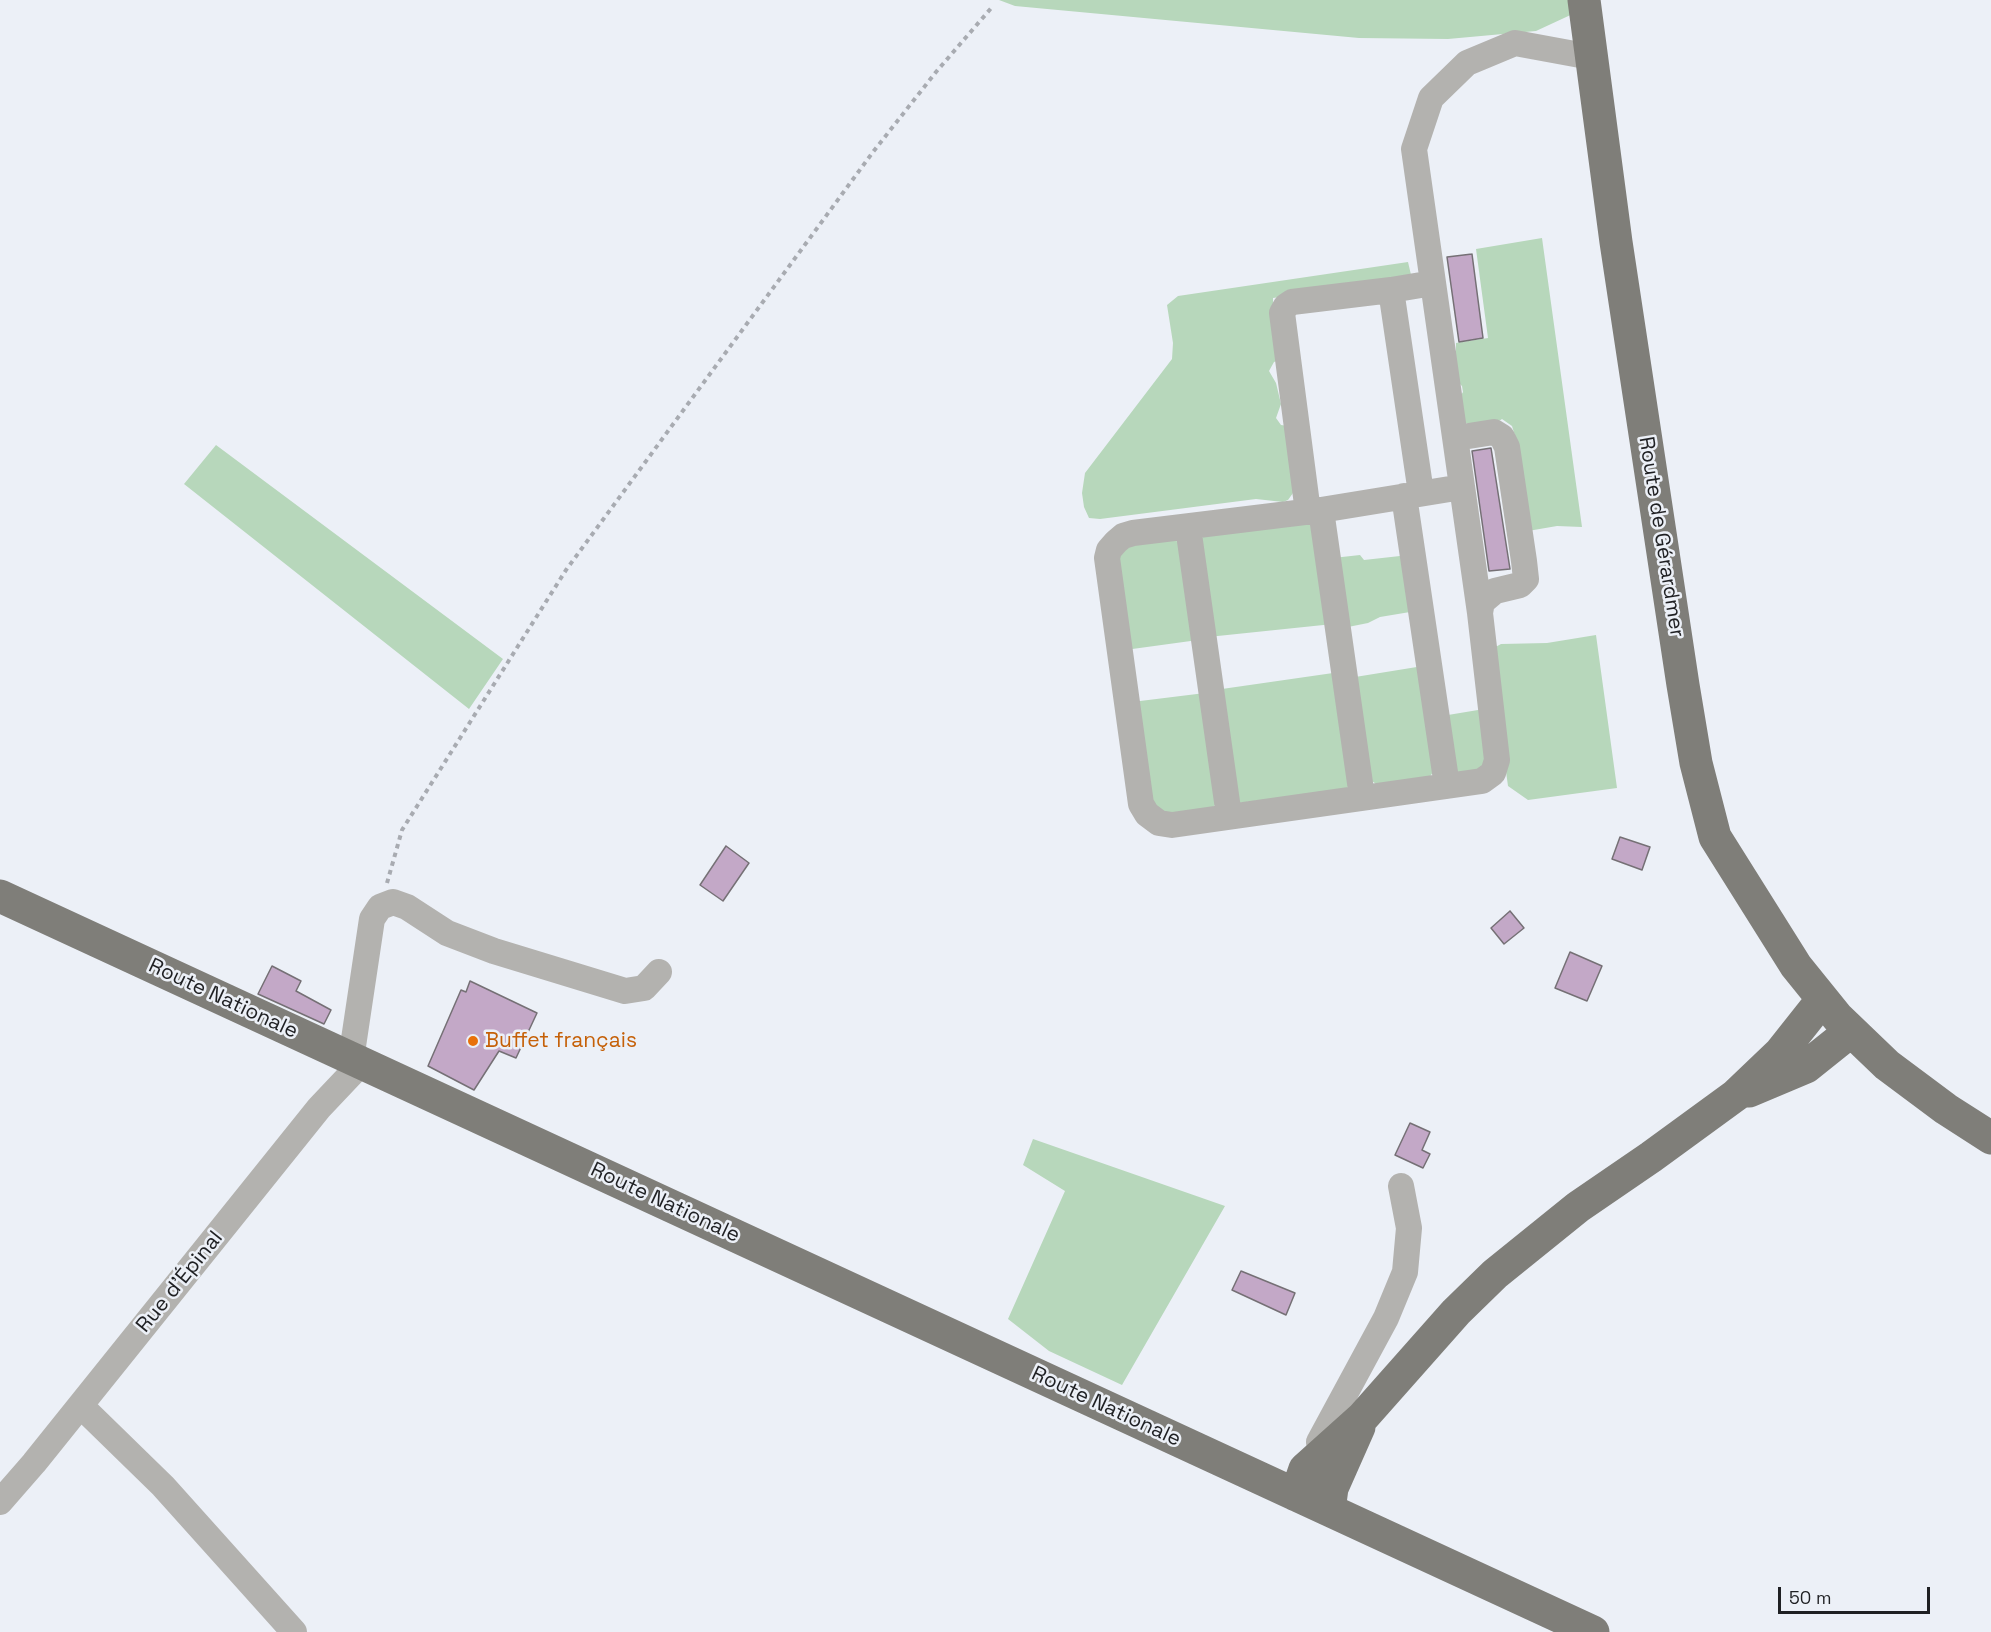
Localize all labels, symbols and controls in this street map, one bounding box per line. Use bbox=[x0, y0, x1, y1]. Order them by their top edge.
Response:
street label: Route de Gérardmer bbox=[1633, 435, 1689, 639]
street label: Route Nationale bbox=[144, 953, 302, 1045]
place label: Buffet français bbox=[485, 1028, 637, 1054]
marker: Buffet français bbox=[466, 1034, 480, 1048]
street label: Route Nationale bbox=[586, 1157, 744, 1249]
street label: Rue d’Épinal bbox=[131, 1226, 229, 1338]
street label: Route Nationale bbox=[1027, 1361, 1185, 1453]
scale bar bbox=[1781, 1575, 1932, 1613]
text: 50 m bbox=[1789, 1586, 1831, 1609]

